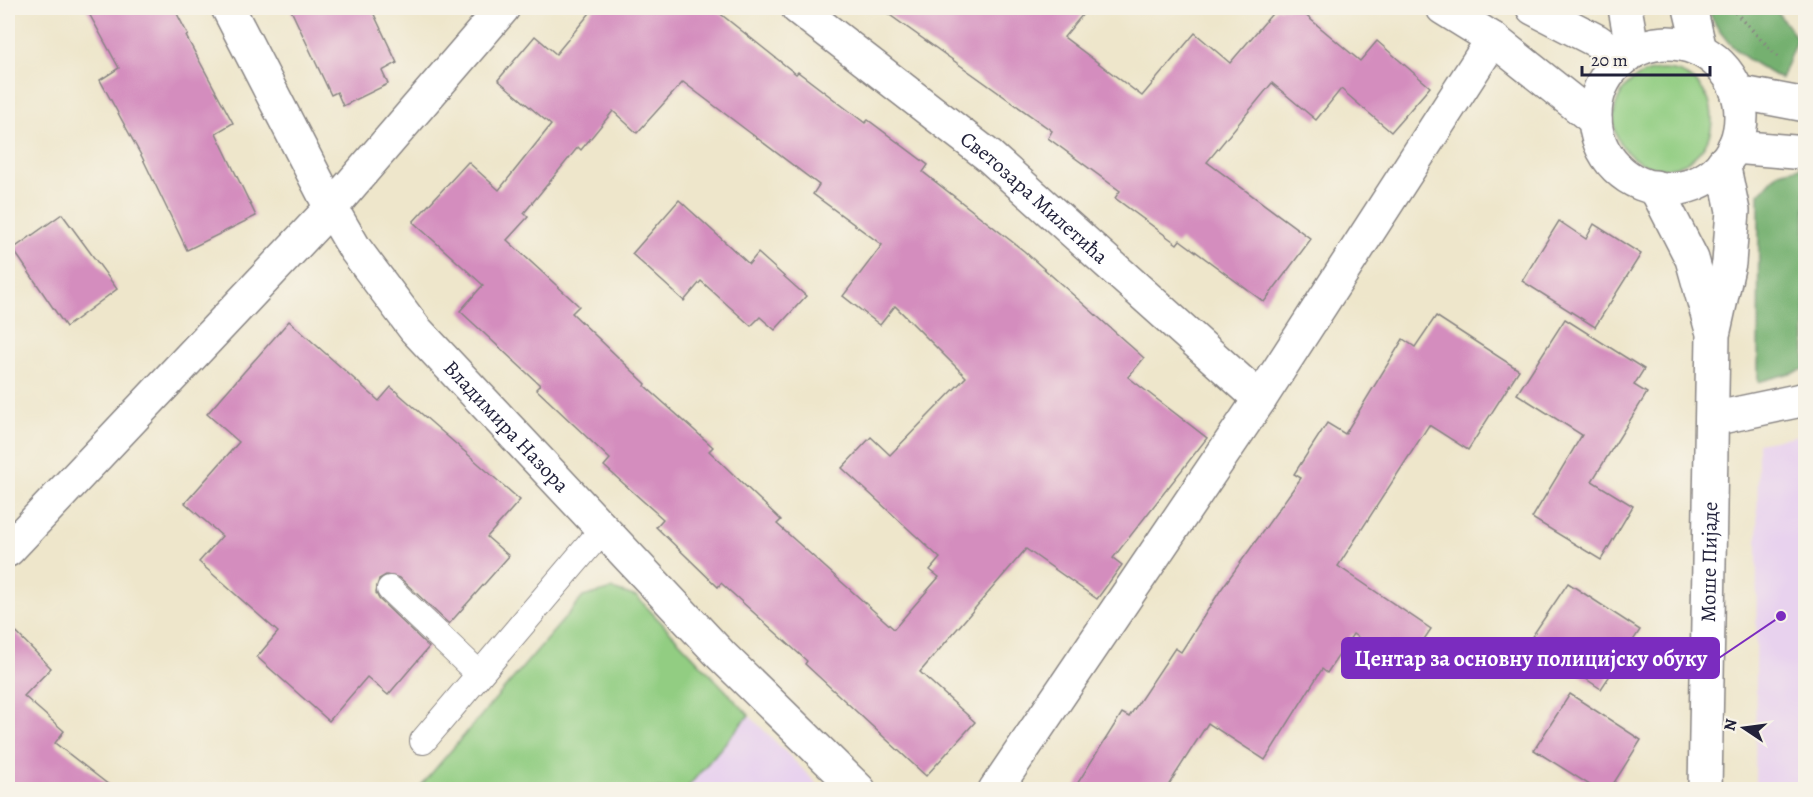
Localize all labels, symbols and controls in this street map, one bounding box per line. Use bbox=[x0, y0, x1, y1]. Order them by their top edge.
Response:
scale bar bbox=[1582, 39, 1710, 77]
text: 20 m bbox=[1591, 48, 1628, 72]
street label: Светозара Милетића bbox=[954, 125, 1114, 270]
street label: Владимира Назора bbox=[437, 354, 576, 499]
street label: Моше Пијаде bbox=[1694, 501, 1724, 623]
callout: Центар за основну полицијску обуку bbox=[1342, 638, 1719, 678]
text: Центар за основну полицијску обуку bbox=[1355, 644, 1708, 674]
north arrow bbox=[1714, 698, 1774, 758]
text: N bbox=[1718, 716, 1742, 733]

